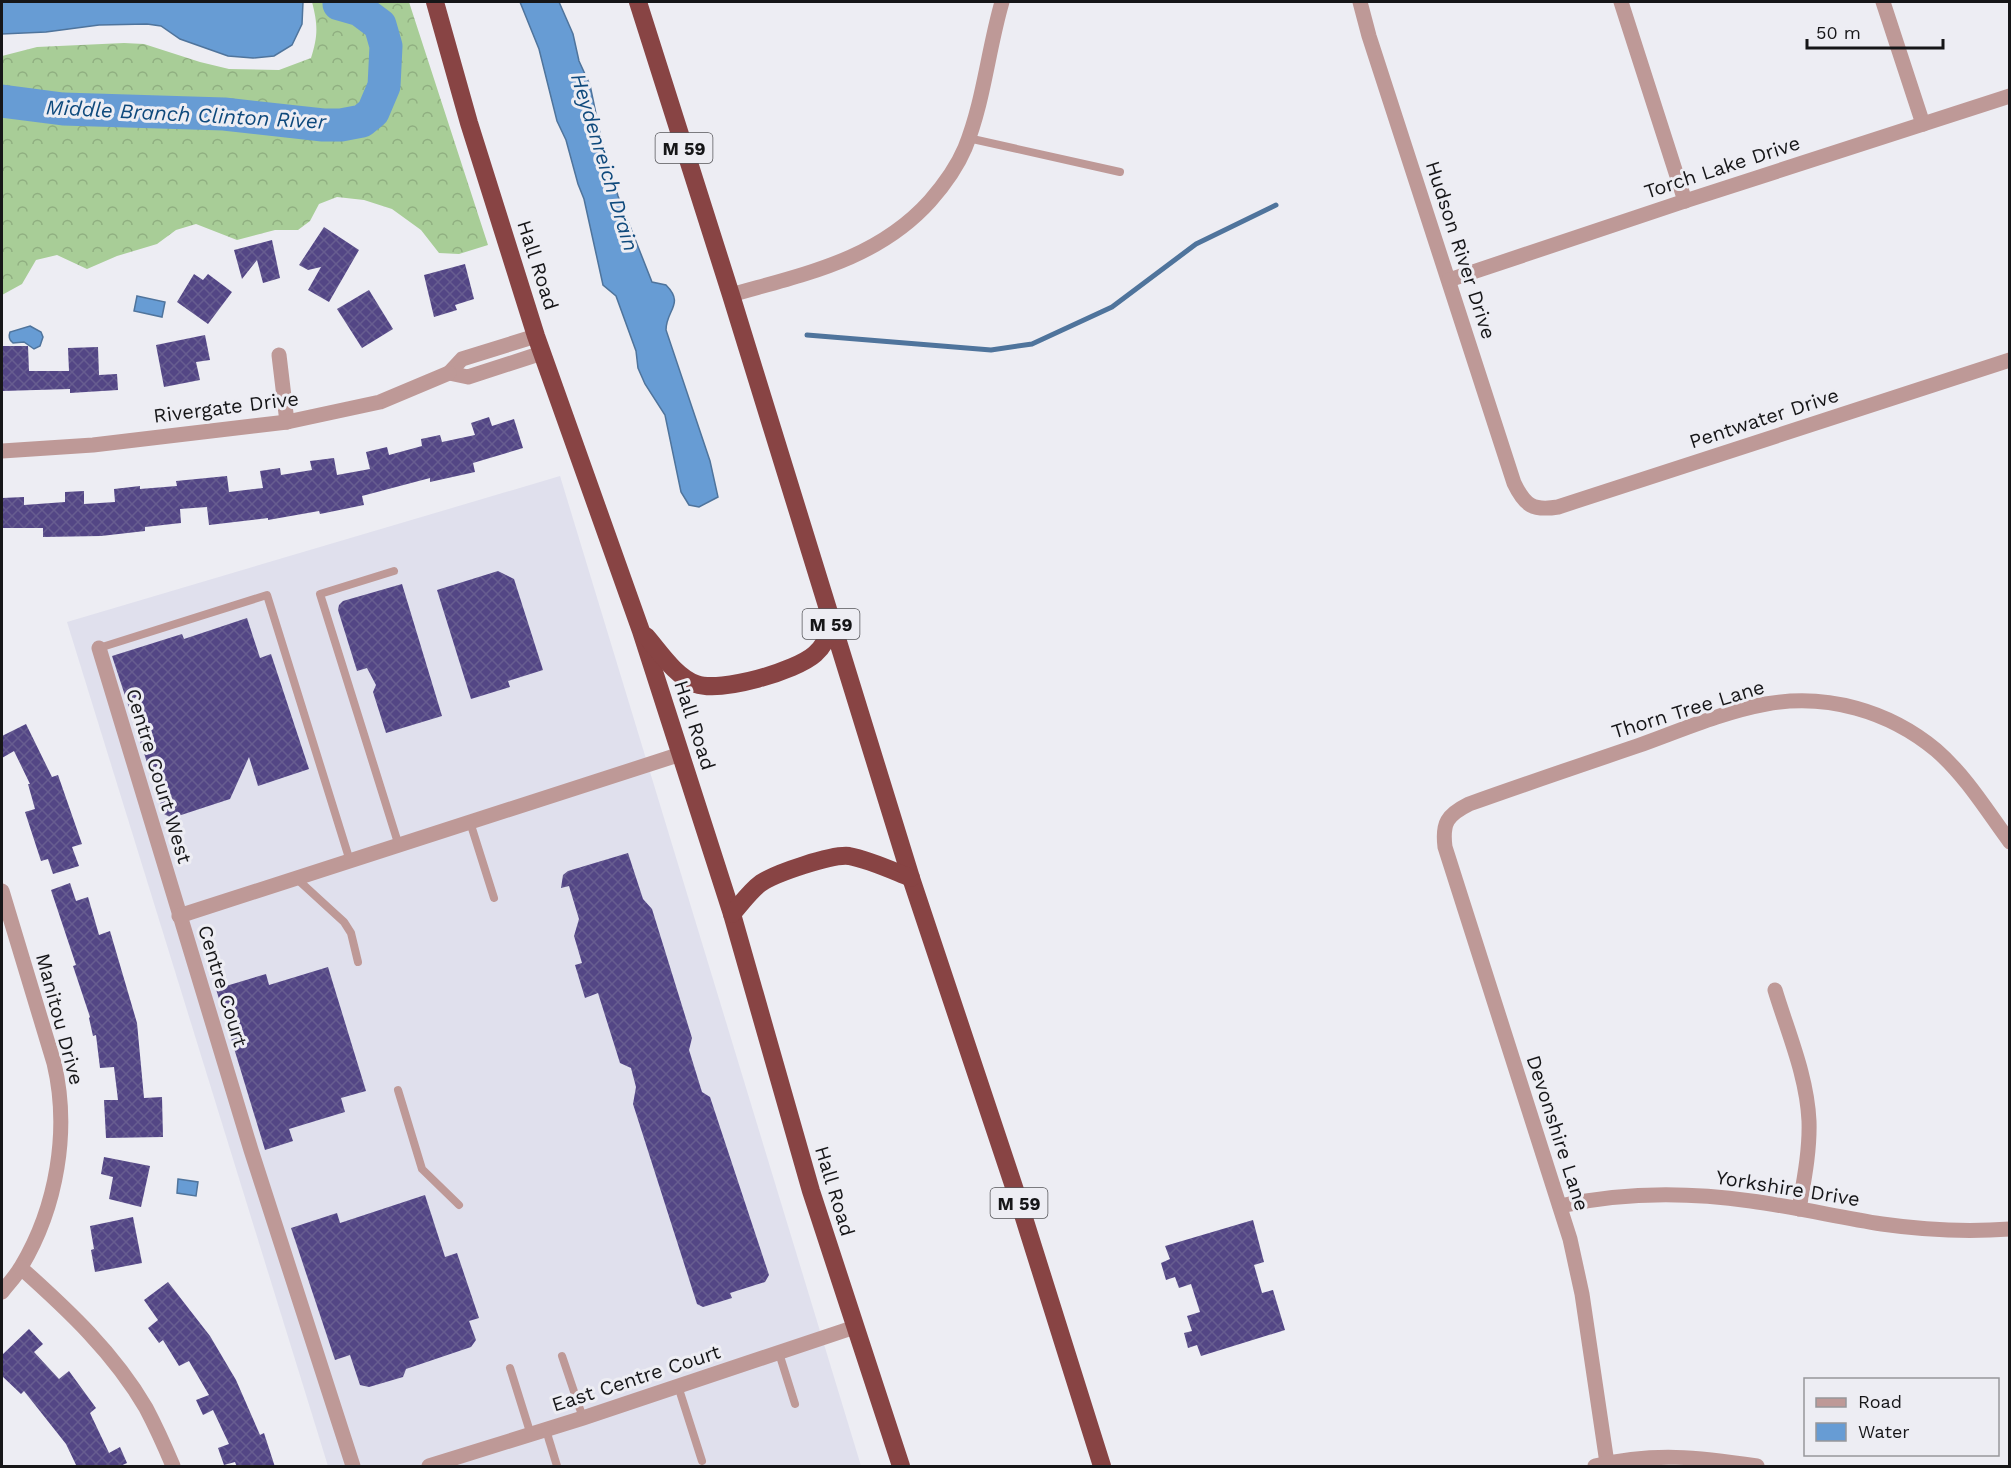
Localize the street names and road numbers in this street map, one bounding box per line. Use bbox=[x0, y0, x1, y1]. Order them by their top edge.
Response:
street label: Torch Lake Drive bbox=[1641, 130, 1803, 204]
road number: M 59 bbox=[656, 133, 712, 163]
street label: Hudson River Drive bbox=[1421, 158, 1501, 342]
street label: Hall Road bbox=[512, 217, 564, 313]
street label: Pentwater Drive bbox=[1686, 383, 1842, 453]
street label: Rivergate Drive bbox=[152, 386, 300, 428]
road number: M 59 bbox=[802, 609, 860, 639]
street label: Thorn Tree Lane bbox=[1609, 674, 1767, 744]
street label: Hall Road bbox=[669, 677, 721, 773]
street label: Centre Court West bbox=[121, 686, 197, 867]
street label: Centre Court bbox=[193, 922, 253, 1050]
street label: Manitou Drive bbox=[31, 951, 89, 1087]
street label: Devonshire Lane bbox=[1522, 1052, 1594, 1214]
street label: Hall Road bbox=[810, 1143, 860, 1239]
street label: Yorkshire Drive bbox=[1714, 1165, 1862, 1211]
road number: M 59 bbox=[990, 1188, 1048, 1218]
street label: East Centre Court bbox=[549, 1339, 724, 1417]

